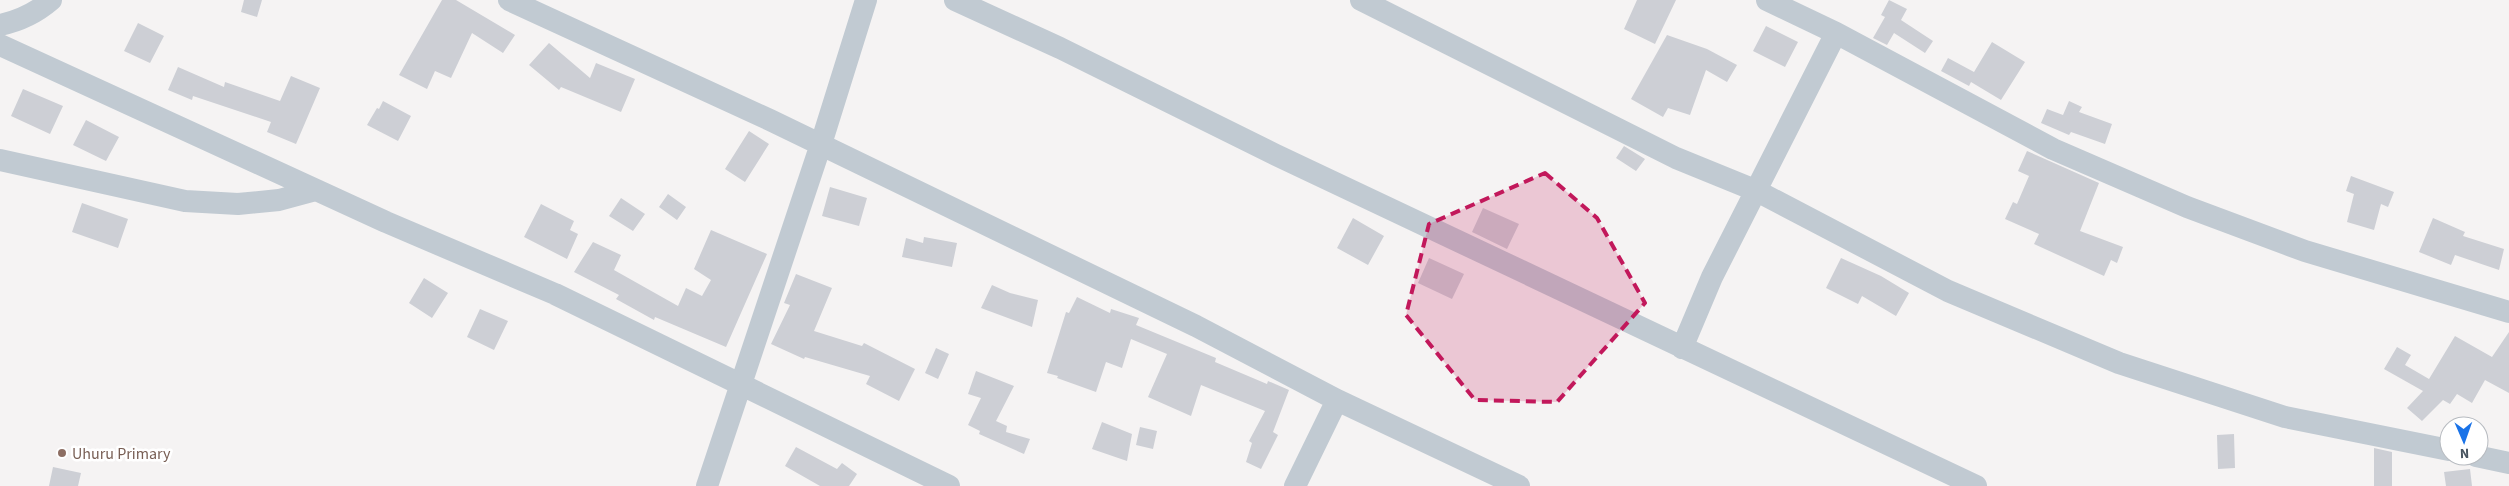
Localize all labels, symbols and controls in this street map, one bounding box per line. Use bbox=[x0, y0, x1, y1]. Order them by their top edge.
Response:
north arrow bbox=[2439, 416, 2489, 466]
place label: Uhuru Primary bbox=[72, 443, 171, 465]
text: N bbox=[2459, 443, 2469, 463]
marker: Uhuru Primary bbox=[56, 447, 68, 459]

